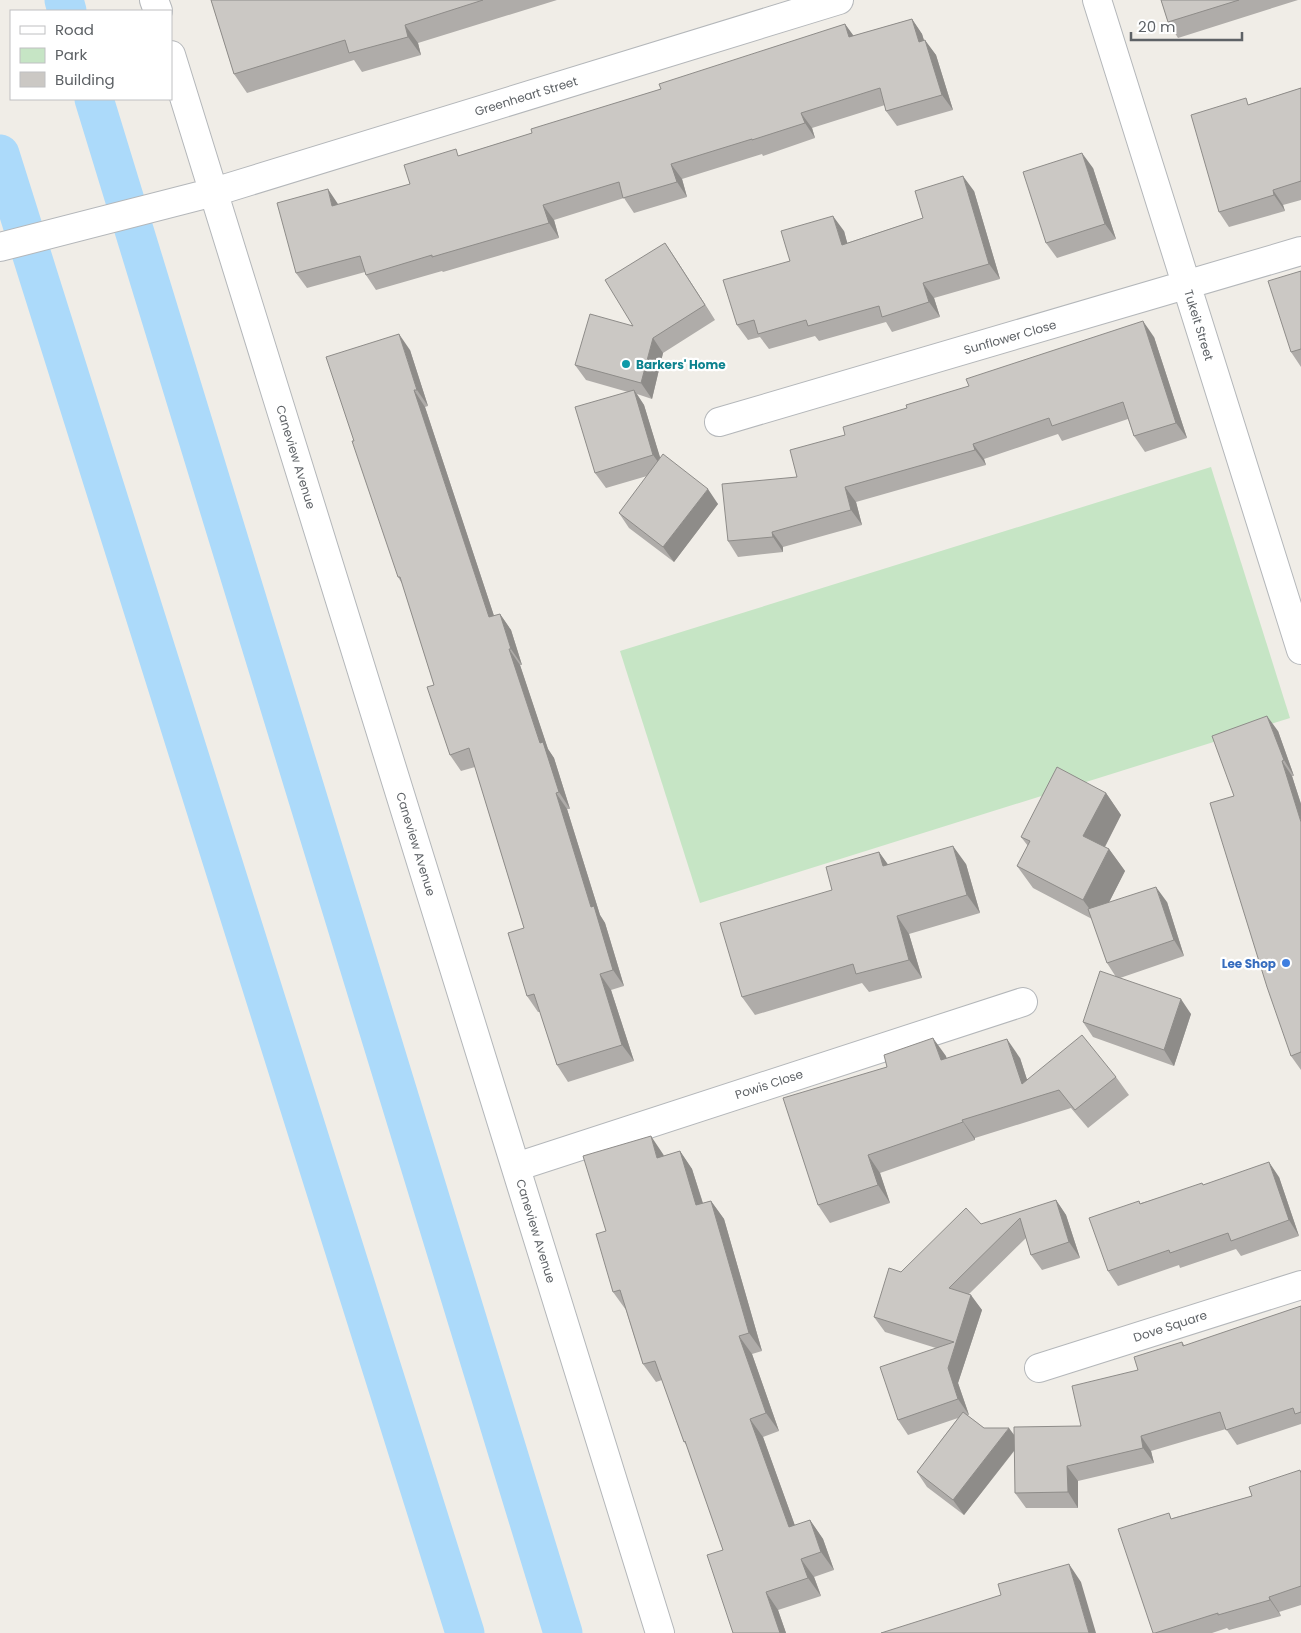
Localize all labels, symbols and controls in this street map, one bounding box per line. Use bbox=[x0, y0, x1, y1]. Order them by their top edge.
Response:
legend bbox=[10, 10, 172, 100]
scale bar bbox=[1131, 10, 1242, 42]
text: 20 m bbox=[1138, 16, 1176, 37]
text: Road bbox=[55, 19, 94, 40]
text: Park bbox=[55, 44, 87, 65]
text: Building bbox=[55, 69, 115, 90]
street label: Greenheart Street bbox=[472, 72, 580, 120]
street label: Tukeit Street bbox=[1180, 287, 1218, 363]
street label: Sunflower Close bbox=[962, 316, 1058, 358]
place label: Barkers' Home bbox=[636, 356, 726, 373]
marker: Barkers' Home bbox=[620, 358, 632, 370]
street label: Caneview Avenue bbox=[272, 403, 320, 511]
street label: Caneview Avenue bbox=[392, 790, 440, 898]
place label: Lee Shop bbox=[1222, 955, 1276, 972]
marker: Lee Shop bbox=[1280, 957, 1292, 969]
street label: Powis Close bbox=[733, 1065, 805, 1103]
street label: Caneview Avenue bbox=[512, 1177, 560, 1285]
street label: Dove Square bbox=[1131, 1306, 1209, 1346]

